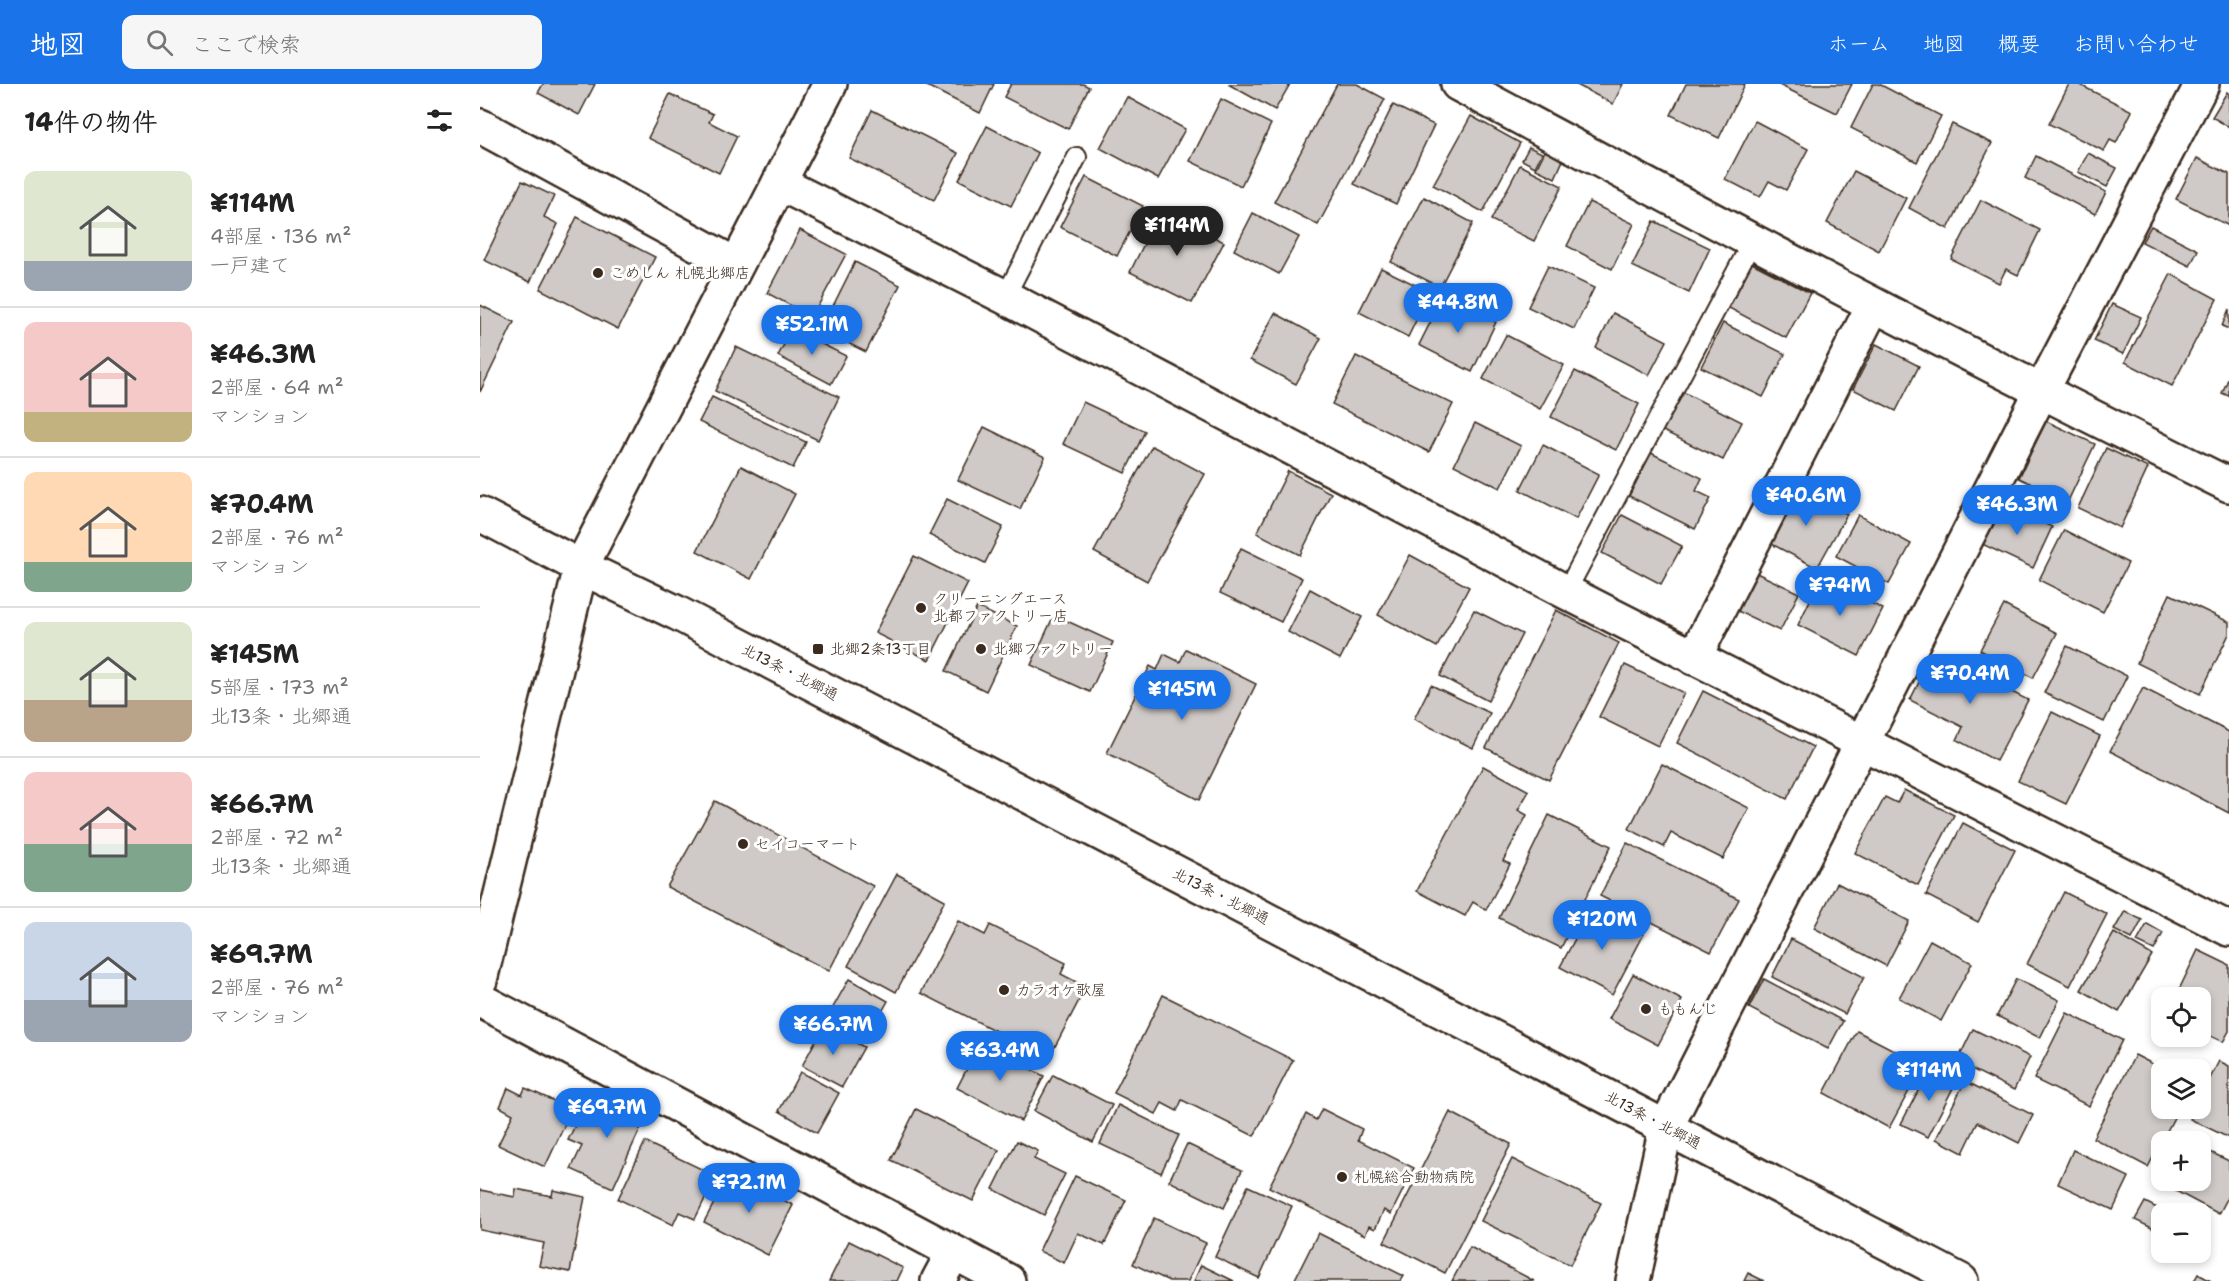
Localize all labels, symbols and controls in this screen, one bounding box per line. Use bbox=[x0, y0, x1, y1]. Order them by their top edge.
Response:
search box bbox=[122, 15, 542, 69]
text: 地図 bbox=[30, 25, 86, 63]
icon: search bbox=[143, 26, 176, 59]
text: ここで検索 bbox=[191, 30, 301, 59]
text: ホーム bbox=[1828, 30, 1890, 58]
text: 地図 bbox=[1923, 30, 1965, 58]
text: 概要 bbox=[1998, 30, 2040, 58]
text: お問い合わせ bbox=[2073, 30, 2199, 58]
text: 14件の物件 bbox=[24, 104, 158, 139]
icon: filters bbox=[423, 104, 456, 137]
text: ¥114M bbox=[210, 185, 295, 220]
icon: home bbox=[72, 195, 144, 267]
pin: ¥114M bbox=[1135, 206, 1219, 257]
text: ¥114M bbox=[1144, 212, 1210, 238]
text: 4部屋 · 136 m² bbox=[210, 223, 351, 249]
text: 一戸建て bbox=[210, 252, 290, 278]
place label: こめしん 札幌北郷店 bbox=[610, 263, 750, 283]
marker: こめしん 札幌北郷店 bbox=[591, 266, 605, 280]
pin: ¥44.8M bbox=[1409, 283, 1507, 334]
text: ¥44.8M bbox=[1418, 289, 1498, 315]
pin: ¥52.1M bbox=[763, 305, 861, 356]
text: ¥52.1M bbox=[775, 311, 849, 337]
text: ¥46.3M bbox=[210, 336, 316, 371]
icon: home bbox=[72, 346, 144, 418]
text: 2部屋 · 64 m² bbox=[210, 374, 344, 400]
text: マンション bbox=[210, 403, 309, 429]
pin: ¥40.6M bbox=[1757, 476, 1855, 527]
text: ¥40.6M bbox=[1766, 482, 1846, 508]
pin: ¥46.3M bbox=[1968, 485, 2066, 536]
text: ¥70.4M bbox=[210, 486, 314, 521]
text: ¥46.3M bbox=[1976, 491, 2058, 517]
icon: home bbox=[72, 496, 144, 568]
text: 2部屋 · 76 m² bbox=[210, 524, 344, 550]
text: マンション bbox=[210, 553, 309, 579]
pin: ¥74M bbox=[1804, 566, 1876, 617]
text: ¥74M bbox=[1809, 572, 1871, 598]
place label: クリーニングエース 北都ファクトリー店 bbox=[933, 589, 1068, 626]
marker: クリーニングエース 北都ファクトリー店 bbox=[914, 601, 928, 615]
text: ¥145M bbox=[210, 636, 299, 671]
street label: 北13条・北郷通 bbox=[738, 639, 842, 705]
place label: 北郷2条13丁目 bbox=[830, 639, 932, 659]
place label: 北郷ファクトリー bbox=[993, 639, 1113, 659]
marker: 北郷2条13丁目 bbox=[811, 642, 825, 656]
marker: 北郷ファクトリー bbox=[974, 642, 988, 656]
icon: home bbox=[72, 646, 144, 718]
pin: ¥70.4M bbox=[1921, 654, 2019, 705]
text: ¥70.4M bbox=[1930, 660, 2010, 686]
pin: ¥145M bbox=[1140, 670, 1224, 721]
text: 5部屋 · 173 m² bbox=[210, 674, 349, 700]
text: ¥145M bbox=[1148, 676, 1216, 702]
text: 北13条・北郷通 bbox=[210, 703, 351, 729]
text: ¥66.7M bbox=[210, 786, 314, 821]
icon: home bbox=[72, 796, 144, 868]
text: 2部屋 · 72 m² bbox=[210, 824, 343, 850]
place label: セイコーマート bbox=[755, 834, 860, 854]
marker: セイコーマート bbox=[736, 837, 750, 851]
text: 北13条・北郷通 bbox=[210, 853, 351, 879]
street label: 北13条・北郷通 bbox=[1169, 863, 1273, 929]
pin: ¥120M bbox=[1560, 900, 1644, 951]
text: ¥120M bbox=[1567, 906, 1637, 932]
text: ¥69.7M bbox=[210, 936, 313, 971]
icon: home bbox=[72, 946, 144, 1018]
text: 2部屋 · 76 m² bbox=[210, 974, 344, 1000]
place label: カラオケ歌屋 bbox=[1016, 980, 1106, 1000]
marker: カラオケ歌屋 bbox=[997, 983, 1011, 997]
map controls bbox=[2151, 987, 2211, 1263]
button: locate bbox=[2151, 987, 2211, 1047]
place label: ももんじ bbox=[1658, 999, 1718, 1019]
marker: ももんじ bbox=[1639, 1002, 1653, 1016]
text: マンション bbox=[210, 1003, 309, 1029]
pin: ¥66.7M bbox=[784, 1005, 882, 1056]
text: ¥66.7M bbox=[793, 1011, 873, 1037]
pin: ¥63.4M bbox=[951, 1031, 1049, 1082]
text: ¥63.4M bbox=[960, 1037, 1040, 1063]
pin: ¥114M bbox=[1887, 1051, 1971, 1102]
text: ¥114M bbox=[1896, 1057, 1962, 1083]
button: layers bbox=[2151, 1059, 2211, 1119]
street label: 北13条・北郷通 bbox=[1601, 1086, 1705, 1154]
pin: ¥69.7M bbox=[558, 1088, 656, 1139]
text: ¥69.7M bbox=[568, 1094, 646, 1120]
button: + bbox=[2151, 1131, 2211, 1191]
pin: ¥72.1M bbox=[700, 1163, 798, 1214]
place label: 札幌総合動物病院 bbox=[1354, 1167, 1474, 1187]
text: ¥72.1M bbox=[712, 1169, 786, 1195]
marker: 札幌総合動物病院 bbox=[1335, 1170, 1349, 1184]
button: − bbox=[2151, 1203, 2211, 1263]

